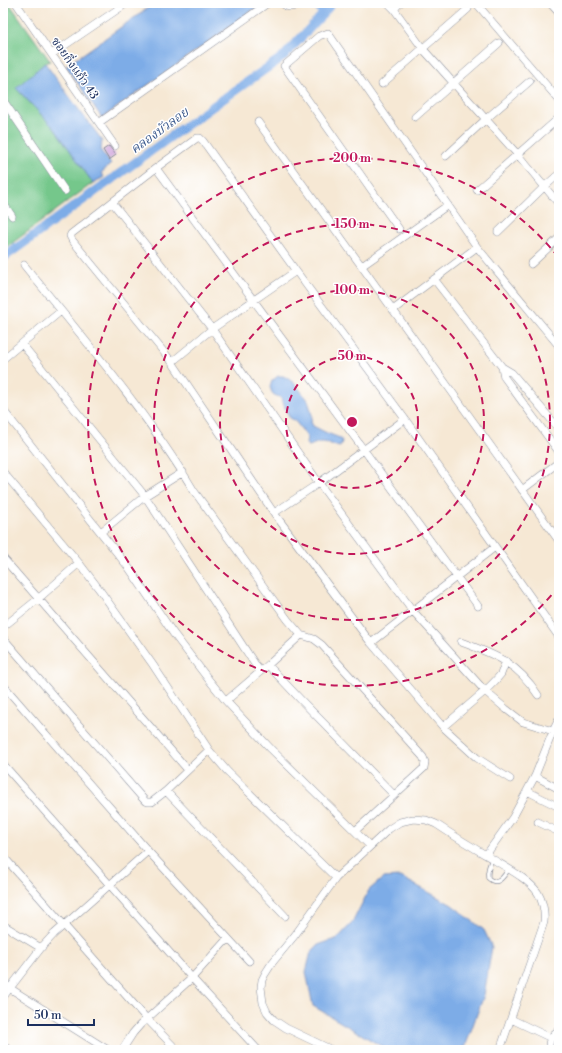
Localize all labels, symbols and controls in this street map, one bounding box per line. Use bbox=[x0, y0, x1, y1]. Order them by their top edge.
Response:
street label: ซอยกิ่งแก้ว 43 bbox=[48, 33, 103, 103]
water label: คลองบัวลอย bbox=[127, 104, 193, 157]
text: 200 m bbox=[333, 151, 371, 166]
text: 150 m bbox=[335, 217, 369, 232]
text: 100 m bbox=[334, 283, 370, 298]
text: 50 m bbox=[337, 349, 367, 364]
centre of rings bbox=[345, 415, 359, 429]
scale bar bbox=[28, 1001, 94, 1027]
text: 50 m bbox=[34, 1008, 62, 1023]

